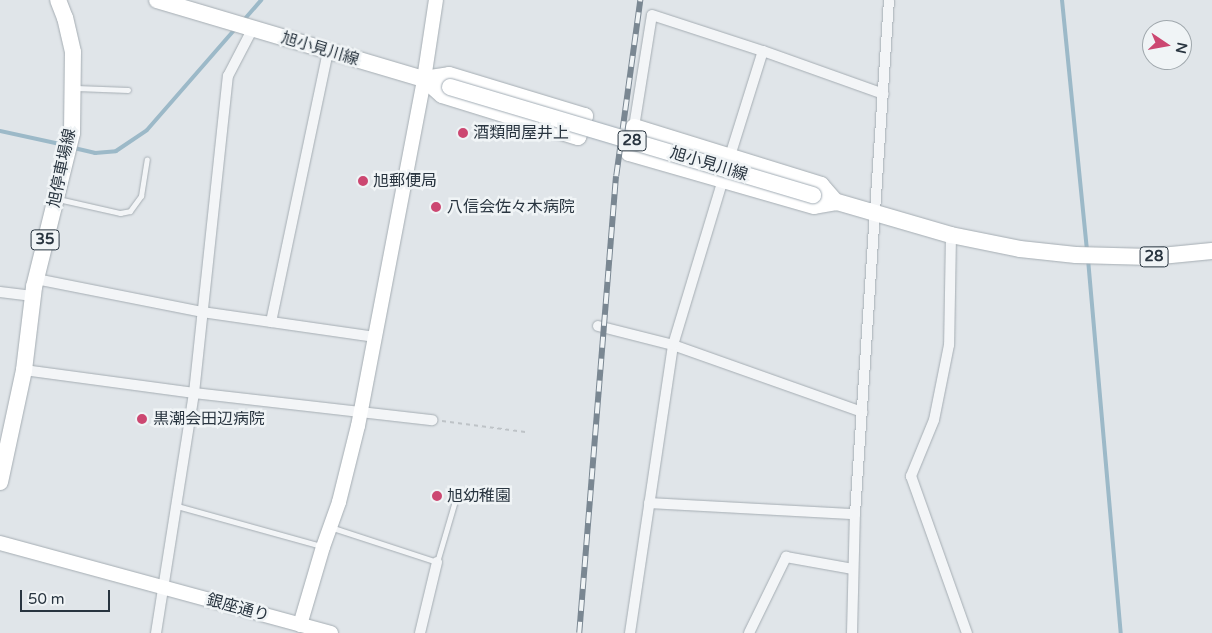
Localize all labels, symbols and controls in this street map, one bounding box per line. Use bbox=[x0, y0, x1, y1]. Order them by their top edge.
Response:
north arrow bbox=[1142, 20, 1192, 70]
street label: 旭小見川線 bbox=[279, 28, 361, 70]
text: N bbox=[1172, 41, 1191, 55]
place label: 酒類問屋井上 bbox=[473, 123, 569, 143]
street label: 旭停車場線 bbox=[44, 127, 80, 209]
marker: 酒類問屋井上 bbox=[457, 127, 469, 139]
road number: 28 bbox=[617, 128, 647, 154]
street label: 旭小見川線 bbox=[668, 143, 750, 185]
place label: 旭郵便局 bbox=[373, 171, 437, 191]
marker: 旭郵便局 bbox=[357, 175, 369, 187]
place label: 八信会佐々木病院 bbox=[447, 197, 575, 217]
marker: 八信会佐々木病院 bbox=[429, 200, 443, 214]
road number: 35 bbox=[30, 228, 60, 252]
road number: 28 bbox=[1139, 244, 1169, 270]
place label: 黒潮会田辺病院 bbox=[153, 409, 265, 429]
marker: 黒潮会田辺病院 bbox=[135, 412, 149, 426]
place label: 旭幼稚園 bbox=[447, 486, 511, 506]
marker: 旭幼稚園 bbox=[431, 490, 443, 502]
scale bar bbox=[22, 580, 112, 612]
text: 50 m bbox=[28, 590, 65, 608]
street label: 銀座通り bbox=[205, 590, 271, 626]

